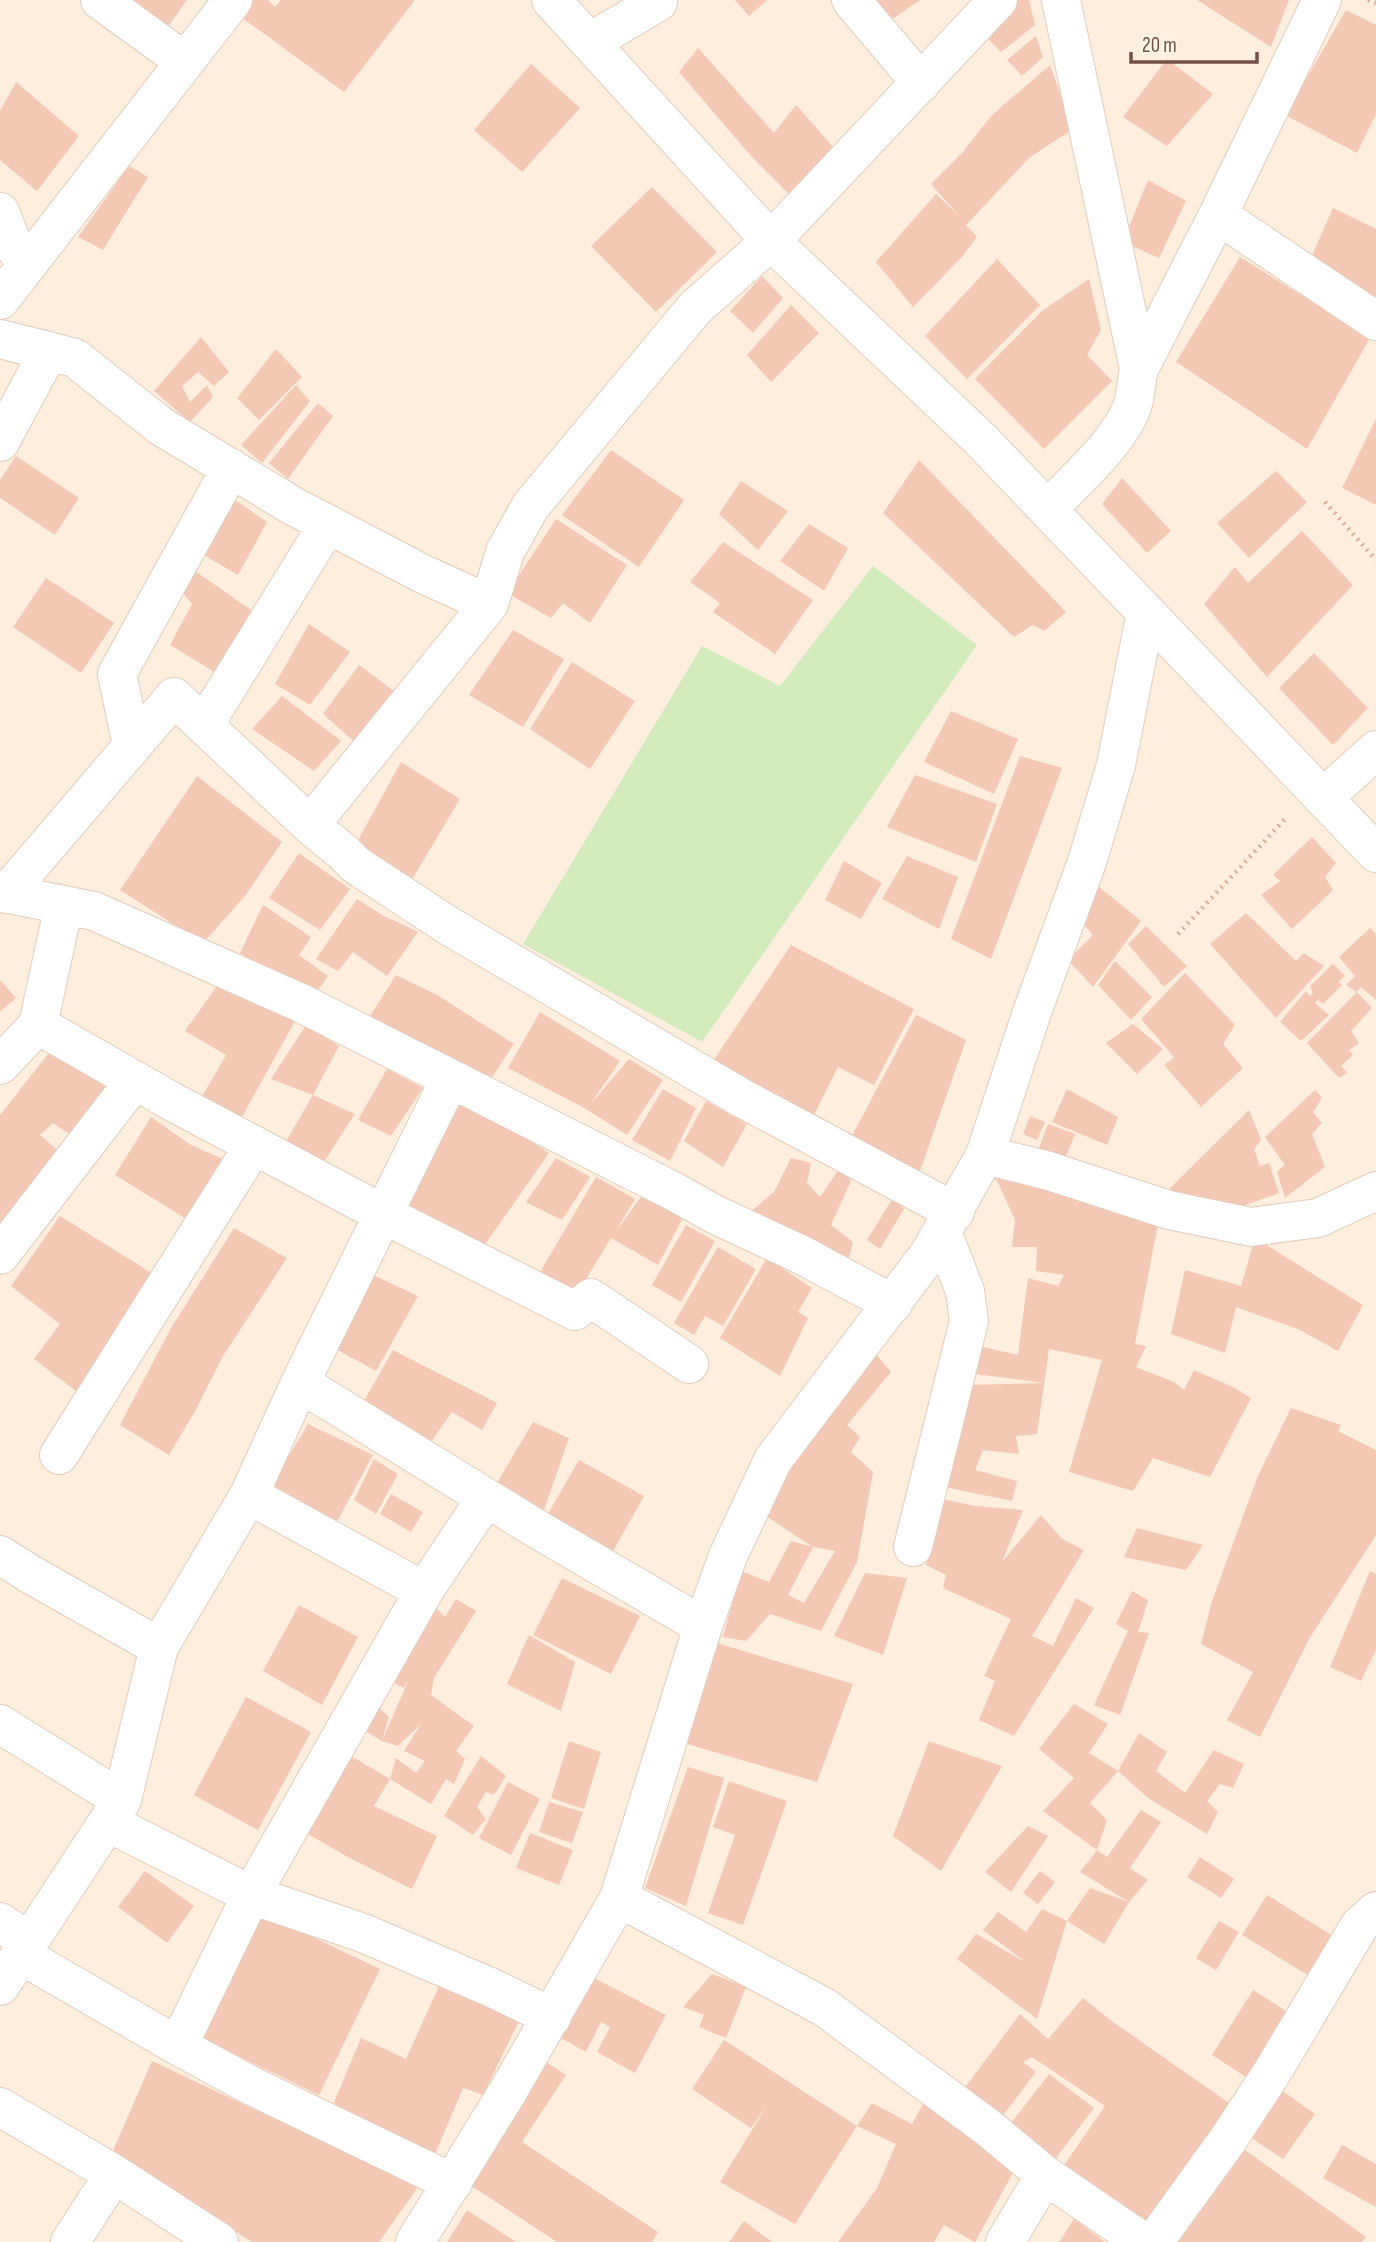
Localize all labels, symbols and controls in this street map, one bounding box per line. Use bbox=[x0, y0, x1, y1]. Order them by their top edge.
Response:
scale bar bbox=[1131, 21, 1257, 65]
text: 20 m bbox=[1142, 33, 1177, 58]

